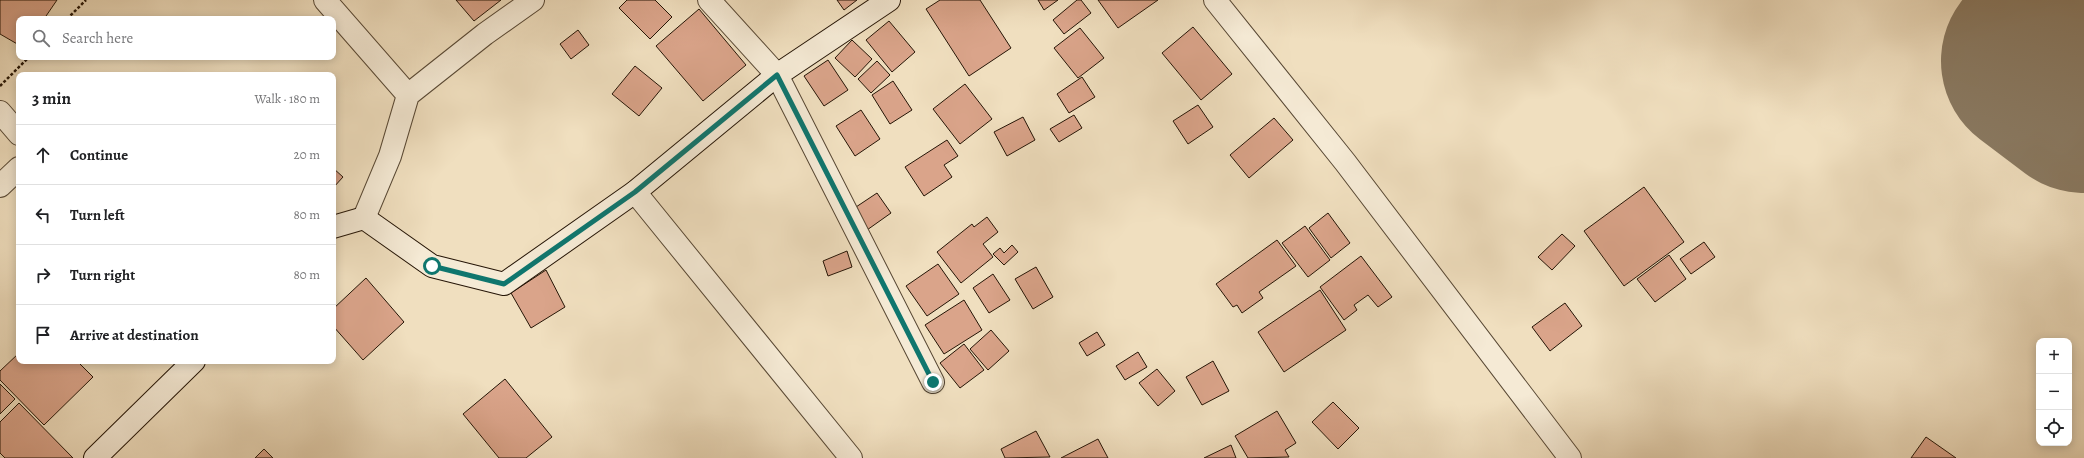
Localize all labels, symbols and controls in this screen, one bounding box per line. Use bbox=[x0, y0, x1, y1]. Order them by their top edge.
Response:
search box bbox=[16, 16, 336, 60]
icon: search bbox=[30, 27, 52, 49]
text: Search here bbox=[62, 28, 133, 48]
text: 3 min bbox=[32, 87, 71, 110]
text: Walk · 180 m bbox=[254, 90, 320, 107]
icon: ahead bbox=[32, 144, 54, 166]
text: Continue bbox=[70, 145, 128, 165]
text: 20 m bbox=[294, 146, 320, 163]
icon: left bbox=[32, 204, 54, 226]
text: Turn left bbox=[70, 205, 125, 225]
text: 80 m bbox=[293, 206, 320, 223]
route start bbox=[423, 257, 441, 275]
icon: right bbox=[32, 264, 54, 286]
text: Turn right bbox=[70, 265, 135, 285]
text: 80 m bbox=[293, 266, 320, 283]
icon: arrive bbox=[32, 324, 54, 346]
text: Arrive at destination bbox=[70, 325, 199, 345]
map controls bbox=[2036, 338, 2072, 446]
button: + bbox=[2036, 338, 2072, 374]
route end bbox=[924, 373, 942, 391]
button: − bbox=[2036, 374, 2072, 410]
button: locate bbox=[2036, 410, 2072, 446]

